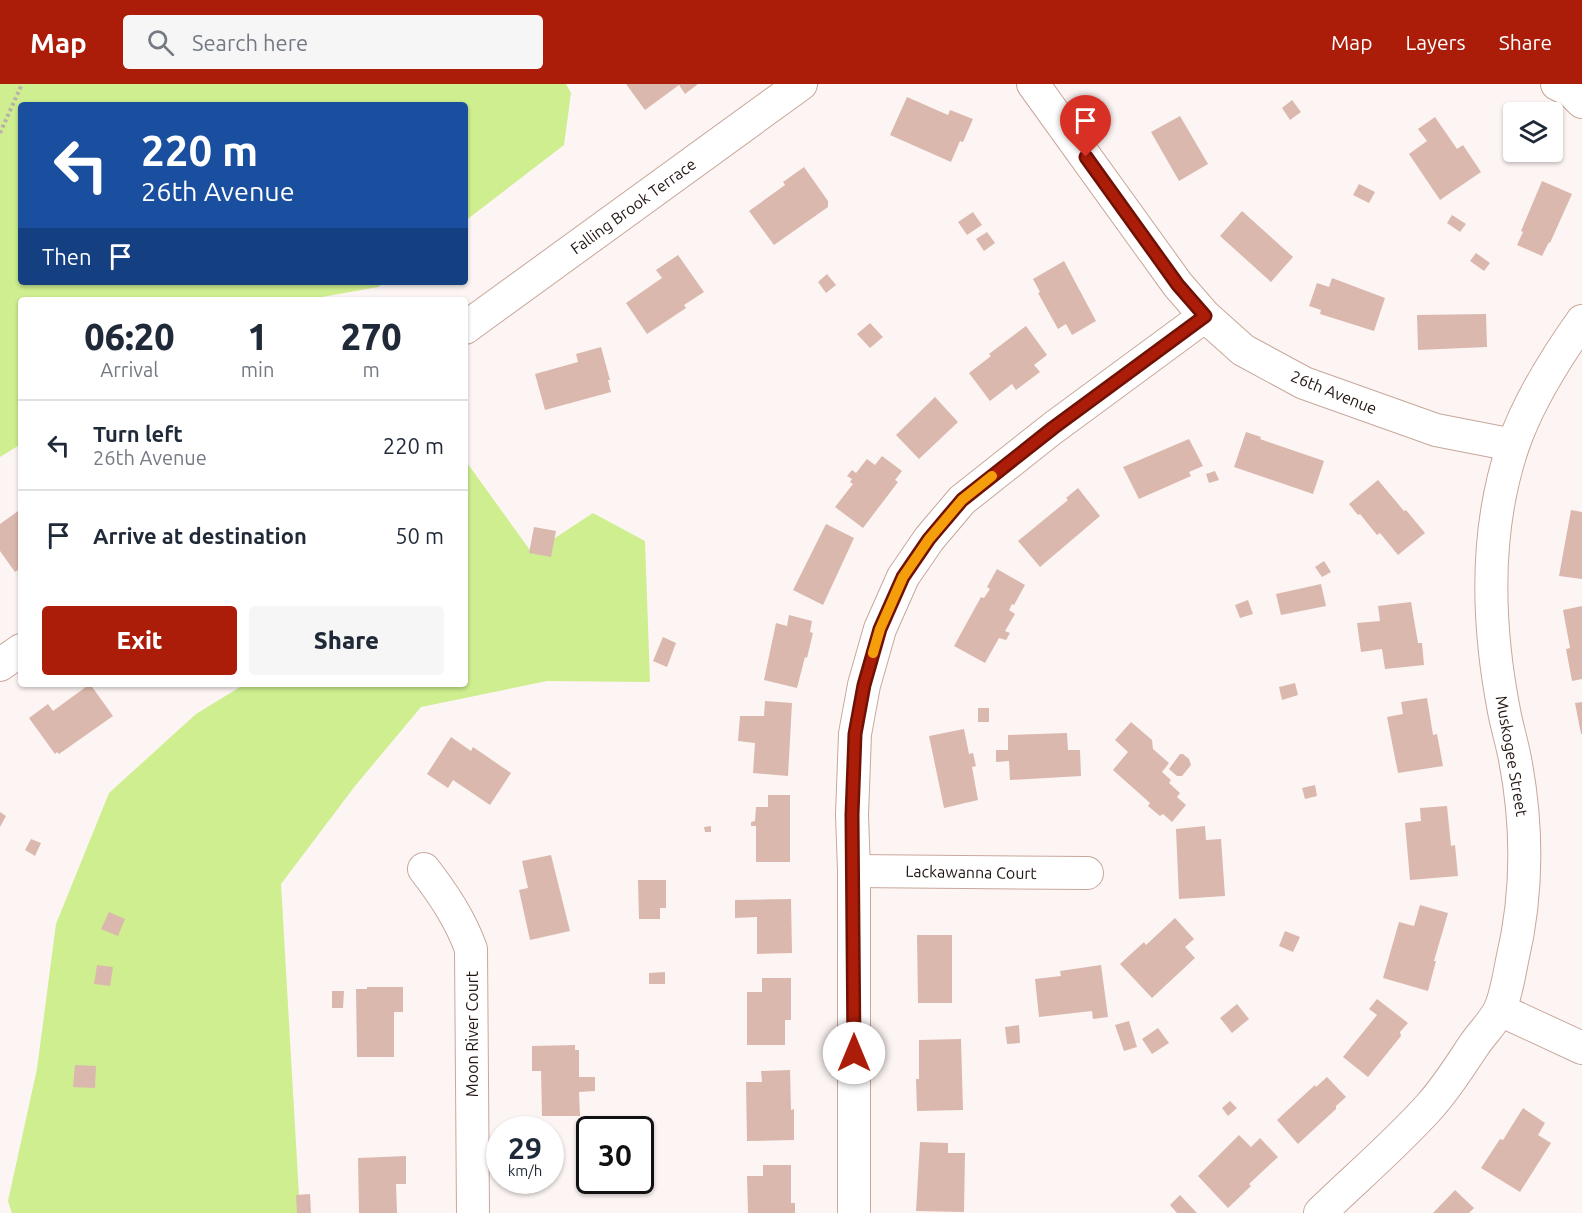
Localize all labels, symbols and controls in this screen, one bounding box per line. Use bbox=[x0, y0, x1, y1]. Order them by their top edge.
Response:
search box bbox=[123, 15, 543, 69]
icon: search bbox=[144, 26, 177, 59]
text: Map bbox=[30, 27, 87, 58]
text: Search here bbox=[192, 30, 308, 55]
text: Map bbox=[1331, 30, 1372, 54]
text: Layers bbox=[1405, 30, 1466, 54]
text: Share bbox=[1499, 30, 1552, 54]
pin bbox=[1060, 95, 1111, 157]
map controls bbox=[1503, 102, 1563, 162]
button: layers bbox=[1503, 102, 1563, 162]
icon: arrive bbox=[1069, 104, 1102, 137]
icon: left bbox=[42, 126, 120, 204]
text: 220 m bbox=[141, 127, 258, 174]
street label: Falling Brook Terrace bbox=[567, 154, 699, 258]
text: 26th Avenue bbox=[141, 176, 295, 206]
icon: arrive bbox=[104, 240, 137, 273]
text: Then bbox=[42, 244, 92, 269]
text: 06:20 bbox=[84, 316, 174, 357]
text: 1 bbox=[247, 316, 268, 357]
text: 270 bbox=[341, 316, 402, 357]
text: Arrival bbox=[100, 358, 159, 381]
text: min bbox=[241, 358, 274, 381]
text: m bbox=[363, 358, 380, 381]
street label: 26th Avenue bbox=[1288, 367, 1380, 417]
text: Turn left bbox=[93, 421, 183, 446]
icon: left bbox=[42, 429, 75, 462]
text: 220 m bbox=[383, 433, 444, 458]
text: 26th Avenue bbox=[93, 446, 207, 469]
icon: arrive bbox=[42, 519, 75, 552]
text: Arrive at destination bbox=[93, 523, 307, 548]
text: 50 m bbox=[395, 523, 444, 548]
button: Exit bbox=[42, 606, 237, 675]
button: Share bbox=[249, 606, 444, 675]
street label: Muskogee Street bbox=[1493, 694, 1532, 818]
street label: Lackawanna Court bbox=[905, 862, 1038, 882]
street label: Moon River Court bbox=[463, 970, 481, 1097]
position arrow bbox=[822, 1021, 886, 1085]
speed limit sign: 30 bbox=[576, 1116, 654, 1194]
text: 29 bbox=[508, 1131, 542, 1165]
text: km/h bbox=[508, 1162, 542, 1179]

